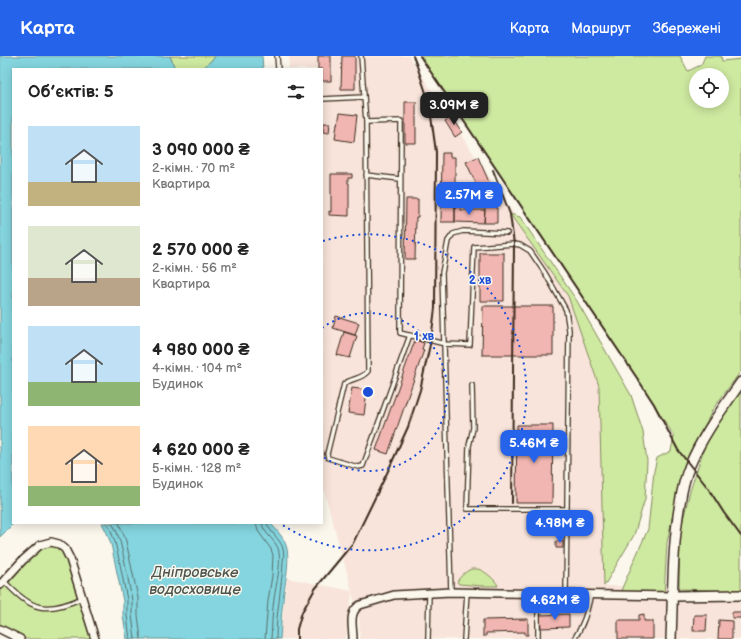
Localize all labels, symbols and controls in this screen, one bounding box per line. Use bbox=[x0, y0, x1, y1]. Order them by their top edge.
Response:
text: Карта bbox=[20, 17, 74, 40]
text: Карта bbox=[510, 20, 549, 37]
text: Маршрут bbox=[571, 20, 631, 37]
text: Збережені bbox=[653, 20, 721, 37]
map controls bbox=[689, 68, 729, 108]
button: locate bbox=[689, 68, 729, 108]
icon: filters bbox=[285, 81, 307, 103]
text: Об’єктів: 5 bbox=[28, 82, 113, 102]
pin: 3.09M ₴ bbox=[417, 92, 491, 126]
text: 3.09M ₴ bbox=[429, 97, 479, 113]
text: 3 090 000 ₴ bbox=[152, 140, 250, 160]
icon: home bbox=[60, 142, 108, 190]
text: 2-кімн. · 70 m² bbox=[152, 160, 235, 176]
text: Квартира bbox=[152, 176, 210, 192]
pin: 2.57M ₴ bbox=[432, 182, 506, 216]
text: 2.57M ₴ bbox=[445, 187, 493, 203]
text: 2 570 000 ₴ bbox=[152, 240, 249, 260]
icon: home bbox=[60, 242, 108, 290]
text: 2-кімн. · 56 m² bbox=[152, 260, 237, 276]
text: 2 хв bbox=[469, 273, 492, 288]
text: Квартира bbox=[152, 276, 210, 292]
text: 1 хв bbox=[414, 329, 435, 344]
text: 4 980 000 ₴ bbox=[152, 340, 250, 360]
icon: home bbox=[60, 342, 108, 390]
text: 4-кімн. · 104 m² bbox=[152, 360, 242, 376]
text: Будинок bbox=[152, 376, 203, 392]
centre of rings bbox=[361, 385, 375, 399]
pin: 5.46M ₴ bbox=[497, 430, 571, 464]
text: 5.46M ₴ bbox=[509, 435, 559, 451]
text: 4 620 000 ₴ bbox=[152, 440, 250, 460]
icon: home bbox=[60, 442, 108, 490]
text: 5-кімн. · 128 m² bbox=[152, 460, 241, 476]
text: Будинок bbox=[152, 476, 203, 492]
pin: 4.98M ₴ bbox=[523, 510, 597, 544]
text: 4.98M ₴ bbox=[535, 515, 585, 531]
water label: Дніпровське водосховище bbox=[149, 563, 241, 599]
pin: 4.62M ₴ bbox=[518, 587, 592, 621]
text: 4.62M ₴ bbox=[530, 592, 580, 608]

